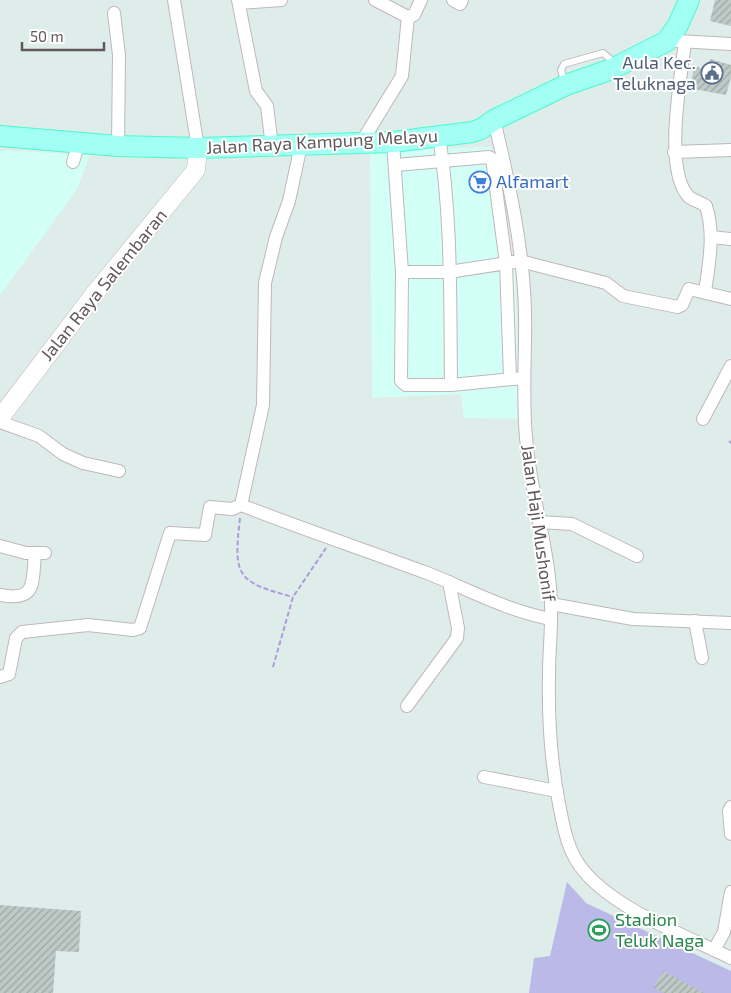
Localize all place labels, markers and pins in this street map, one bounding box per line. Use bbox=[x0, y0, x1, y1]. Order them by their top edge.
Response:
place label: Aula Kec. Teluknaga bbox=[613, 51, 696, 94]
public building icon: Aula Kec. Teluknaga bbox=[700, 61, 724, 85]
supermarket icon: Alfamart bbox=[468, 170, 492, 194]
place label: Alfamart bbox=[496, 170, 569, 192]
place label: Stadion Teluk Naga bbox=[615, 908, 704, 951]
sports icon: Stadion Teluk Naga bbox=[587, 918, 611, 942]

